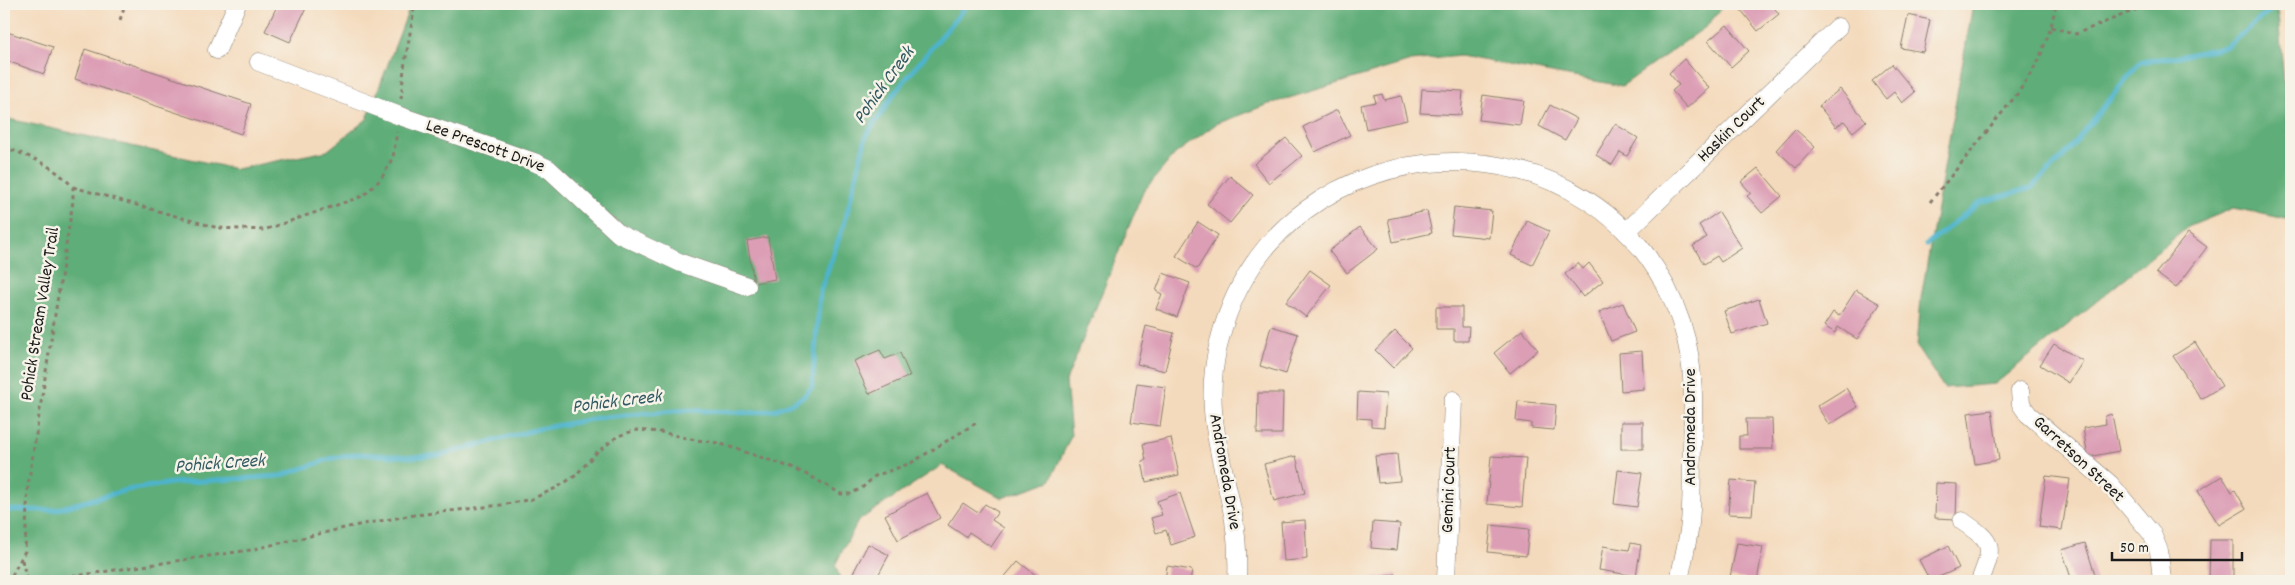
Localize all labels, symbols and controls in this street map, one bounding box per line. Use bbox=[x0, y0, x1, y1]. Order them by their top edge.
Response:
water label: Pohick Creek bbox=[848, 40, 924, 130]
street label: Haskin Court bbox=[1692, 91, 1772, 169]
street label: Lee Prescott Drive bbox=[422, 114, 548, 180]
street label: Pohick Stream Valley Trail bbox=[15, 225, 67, 403]
street label: Andromeda Drive bbox=[1679, 368, 1704, 486]
water label: Pohick Creek bbox=[571, 384, 665, 422]
street label: Garretson Street bbox=[2027, 411, 2130, 509]
street label: Andromeda Drive bbox=[1202, 412, 1247, 532]
street label: Gemini Court bbox=[1436, 446, 1464, 534]
water label: Pohick Creek bbox=[174, 448, 268, 482]
scale bar bbox=[2112, 530, 2242, 562]
text: 50 m bbox=[2120, 538, 2149, 560]

